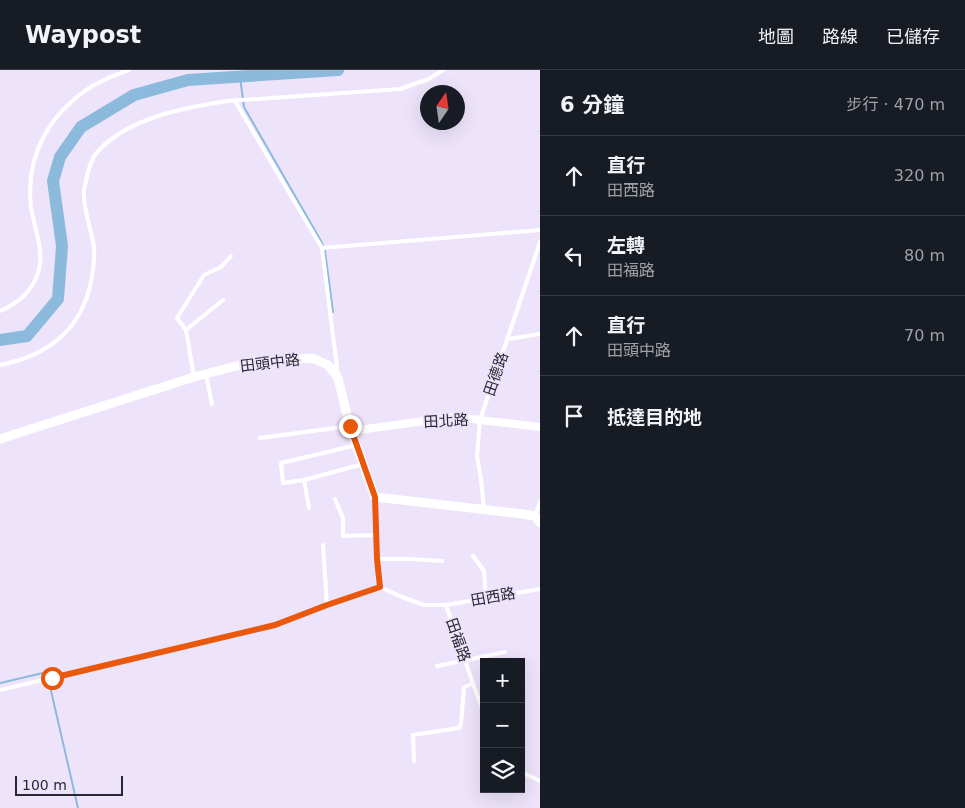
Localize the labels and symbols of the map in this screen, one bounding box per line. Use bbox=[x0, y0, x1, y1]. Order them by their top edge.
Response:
north arrow bbox=[420, 85, 465, 130]
street label: 田頭中路 bbox=[239, 350, 301, 376]
street label: 田德路 bbox=[480, 350, 512, 398]
street label: 田北路 bbox=[423, 411, 469, 431]
route end bbox=[339, 415, 362, 438]
street label: 田西路 bbox=[469, 584, 517, 610]
street label: 田福路 bbox=[442, 616, 474, 664]
route start bbox=[41, 667, 64, 690]
scale bar bbox=[15, 773, 122, 796]

